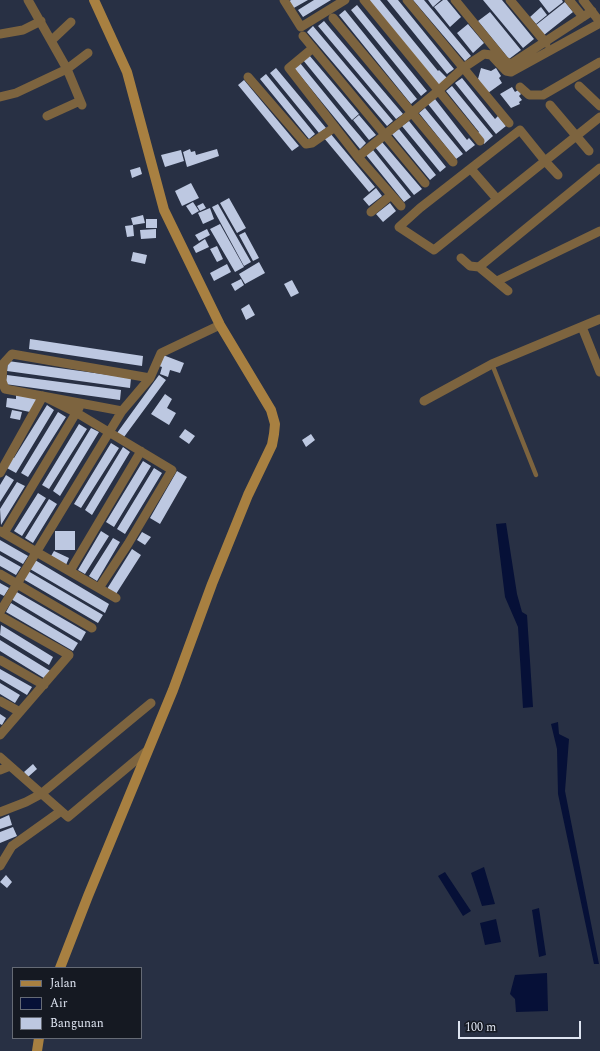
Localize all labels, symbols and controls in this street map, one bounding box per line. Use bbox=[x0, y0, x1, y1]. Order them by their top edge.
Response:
legend bbox=[12, 967, 142, 1039]
text: Jalan bbox=[50, 974, 77, 993]
text: Air bbox=[50, 994, 68, 1013]
scale bar bbox=[460, 1013, 583, 1039]
text: Bangunan bbox=[50, 1014, 104, 1033]
text: 100 m bbox=[465, 1018, 496, 1037]

